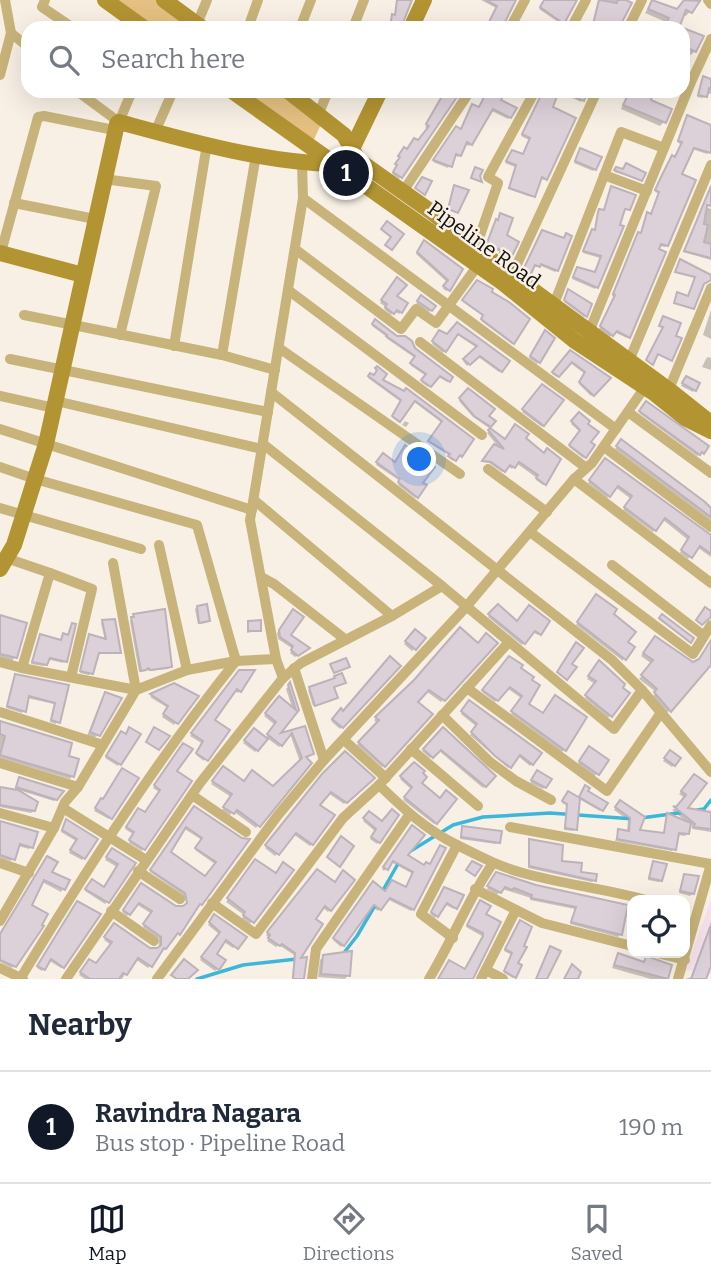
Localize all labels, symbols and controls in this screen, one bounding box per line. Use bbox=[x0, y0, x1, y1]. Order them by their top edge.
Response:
search box bbox=[21, 21, 690, 98]
icon: search bbox=[45, 41, 83, 79]
text: Search here bbox=[101, 44, 245, 75]
pin: 1 bbox=[323, 147, 369, 199]
street label: Pipeline Road bbox=[422, 195, 546, 295]
your location bbox=[402, 442, 436, 476]
map controls bbox=[627, 895, 690, 958]
button: locate bbox=[627, 895, 690, 958]
text: Nearby bbox=[28, 1007, 132, 1043]
text: Ravindra Nagara bbox=[95, 1098, 301, 1129]
text: 1 bbox=[46, 1113, 56, 1141]
text: 190 m bbox=[619, 1113, 683, 1141]
text: Bus stop · Pipeline Road bbox=[95, 1129, 345, 1157]
tab: Map bbox=[88, 1200, 127, 1265]
tab: Directions bbox=[303, 1200, 394, 1265]
tab: Saved bbox=[571, 1200, 623, 1265]

